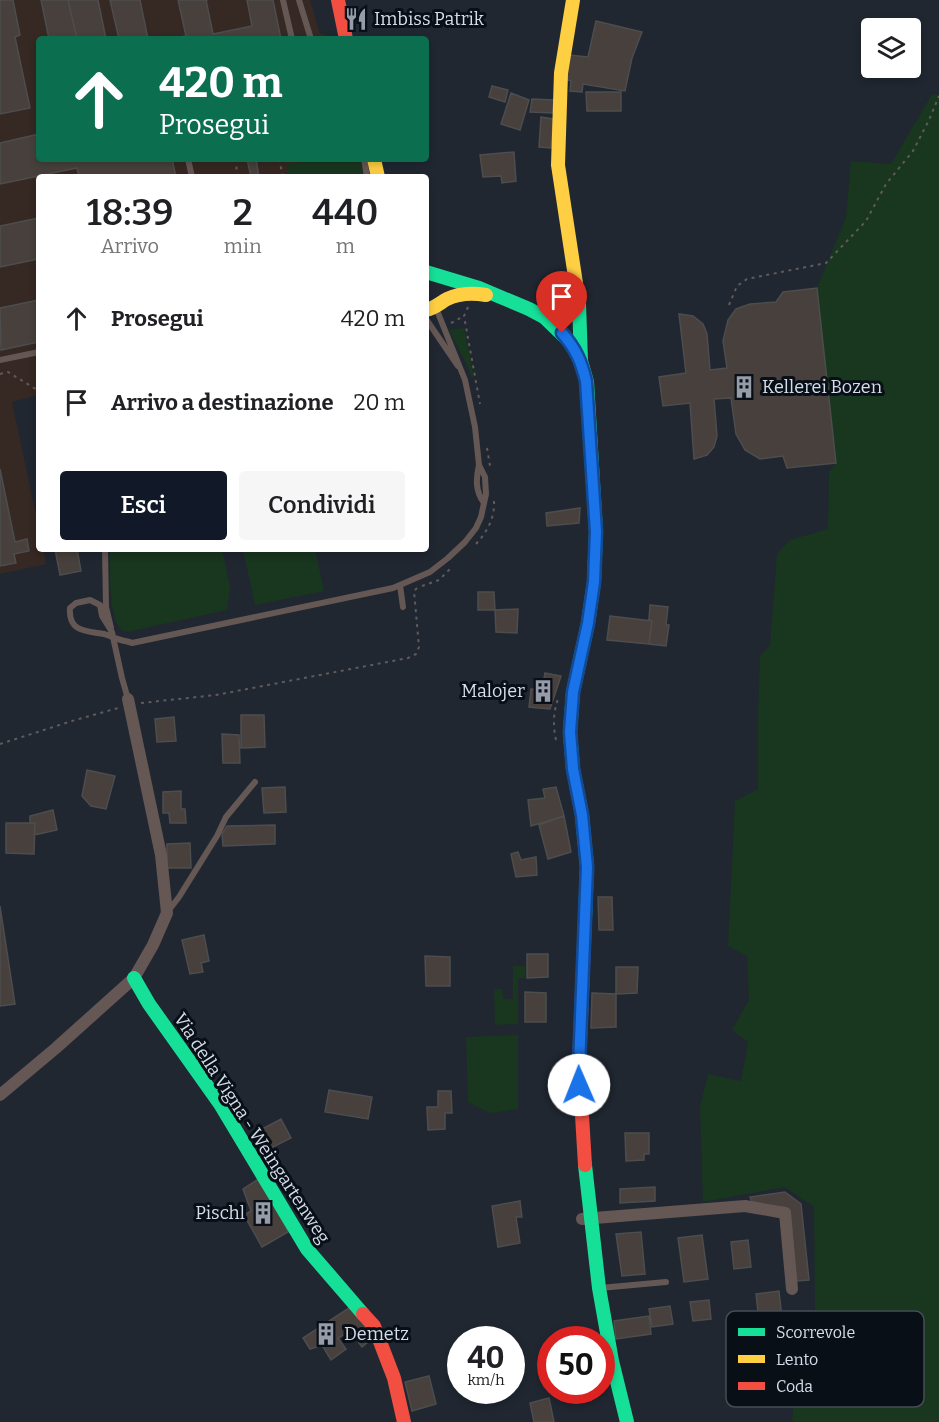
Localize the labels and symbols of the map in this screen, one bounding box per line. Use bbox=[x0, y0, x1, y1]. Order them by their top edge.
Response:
restaurant icon: Imbiss Patrik bbox=[343, 6, 369, 32]
place label: Imbiss Patrik bbox=[374, 8, 485, 30]
pin bbox=[536, 271, 587, 333]
building icon: Kellerei Bozen bbox=[731, 374, 757, 400]
place label: Kellerei Bozen bbox=[762, 376, 883, 398]
building icon: Malojer bbox=[530, 678, 556, 704]
place label: Malojer bbox=[461, 680, 525, 702]
street label: Via della Vigna - Weingartenweg bbox=[169, 1009, 335, 1247]
position arrow bbox=[547, 1053, 611, 1117]
building icon: Pischl bbox=[250, 1200, 276, 1226]
place label: Pischl bbox=[195, 1202, 245, 1224]
legend bbox=[726, 1311, 924, 1407]
building icon: Demetz bbox=[313, 1321, 339, 1347]
place label: Demetz bbox=[344, 1323, 409, 1345]
text: Scorrevole bbox=[776, 1323, 855, 1342]
speed limit sign: 50 bbox=[537, 1326, 615, 1404]
text: Lento bbox=[776, 1350, 818, 1369]
text: Coda bbox=[776, 1377, 813, 1396]

